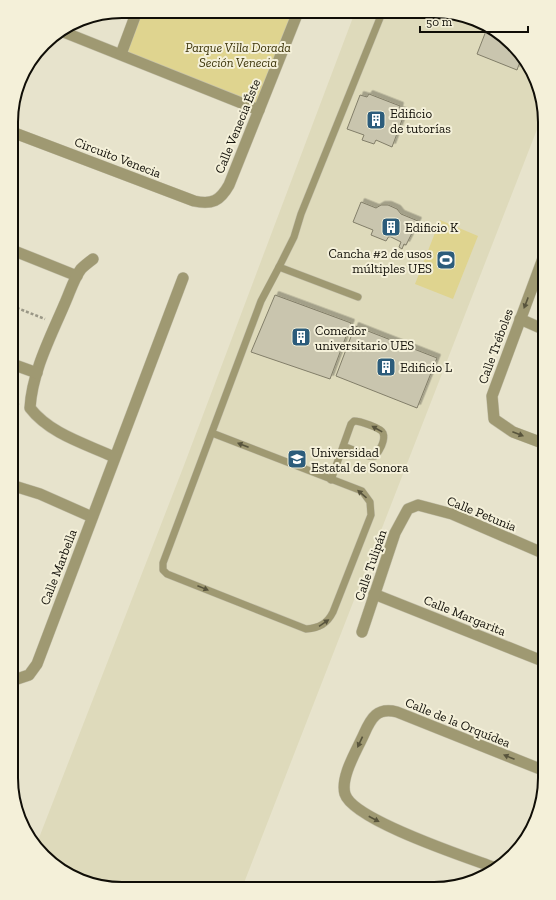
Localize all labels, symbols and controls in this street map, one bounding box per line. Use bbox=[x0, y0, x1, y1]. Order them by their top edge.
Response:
scale bar bbox=[420, 8, 528, 34]
text: 50 m bbox=[426, 15, 453, 29]
park label: Parque Villa Dorada Seción Venecia bbox=[185, 40, 291, 70]
street label: Calle Venecia Éste bbox=[212, 77, 263, 176]
place label: Edificio de tutorías bbox=[390, 106, 451, 136]
building icon: Edificio de tutorías bbox=[365, 109, 387, 131]
street label: Circuito Venecia bbox=[72, 134, 164, 181]
building icon: Edificio K bbox=[380, 216, 402, 238]
place label: Edificio K bbox=[405, 220, 459, 235]
place label: Cancha #2 de usos múltiples UES bbox=[328, 246, 432, 276]
sports icon: Cancha #2 de usos múltiples UES bbox=[435, 249, 457, 271]
one-way arrow bbox=[523, 297, 529, 309]
street label: Calle Tréboles bbox=[475, 306, 516, 386]
place label: Comedor universitario UES bbox=[315, 323, 414, 353]
building icon: Comedor universitario UES bbox=[290, 326, 312, 348]
building icon: Edificio L bbox=[375, 356, 397, 378]
place label: Edificio L bbox=[400, 360, 452, 375]
one-way arrow bbox=[371, 426, 383, 432]
one-way arrow bbox=[512, 432, 524, 438]
one-way arrow bbox=[236, 441, 248, 447]
place label: Universidad Estatal de Sonora bbox=[311, 445, 409, 475]
school or university icon: Universidad Estatal de Sonora bbox=[286, 448, 308, 470]
one-way arrow bbox=[357, 490, 368, 499]
street label: Calle Petunia bbox=[445, 493, 519, 534]
street label: Calle Marbella bbox=[37, 526, 80, 607]
street label: Calle Tulipán bbox=[351, 527, 390, 602]
one-way arrow bbox=[198, 586, 210, 592]
street label: Calle Margarita bbox=[422, 592, 509, 639]
one-way arrow bbox=[318, 620, 329, 627]
street label: Calle de la Orquídea bbox=[403, 695, 513, 751]
one-way arrow bbox=[357, 736, 363, 748]
one-way arrow bbox=[502, 753, 514, 759]
one-way arrow bbox=[369, 816, 380, 823]

